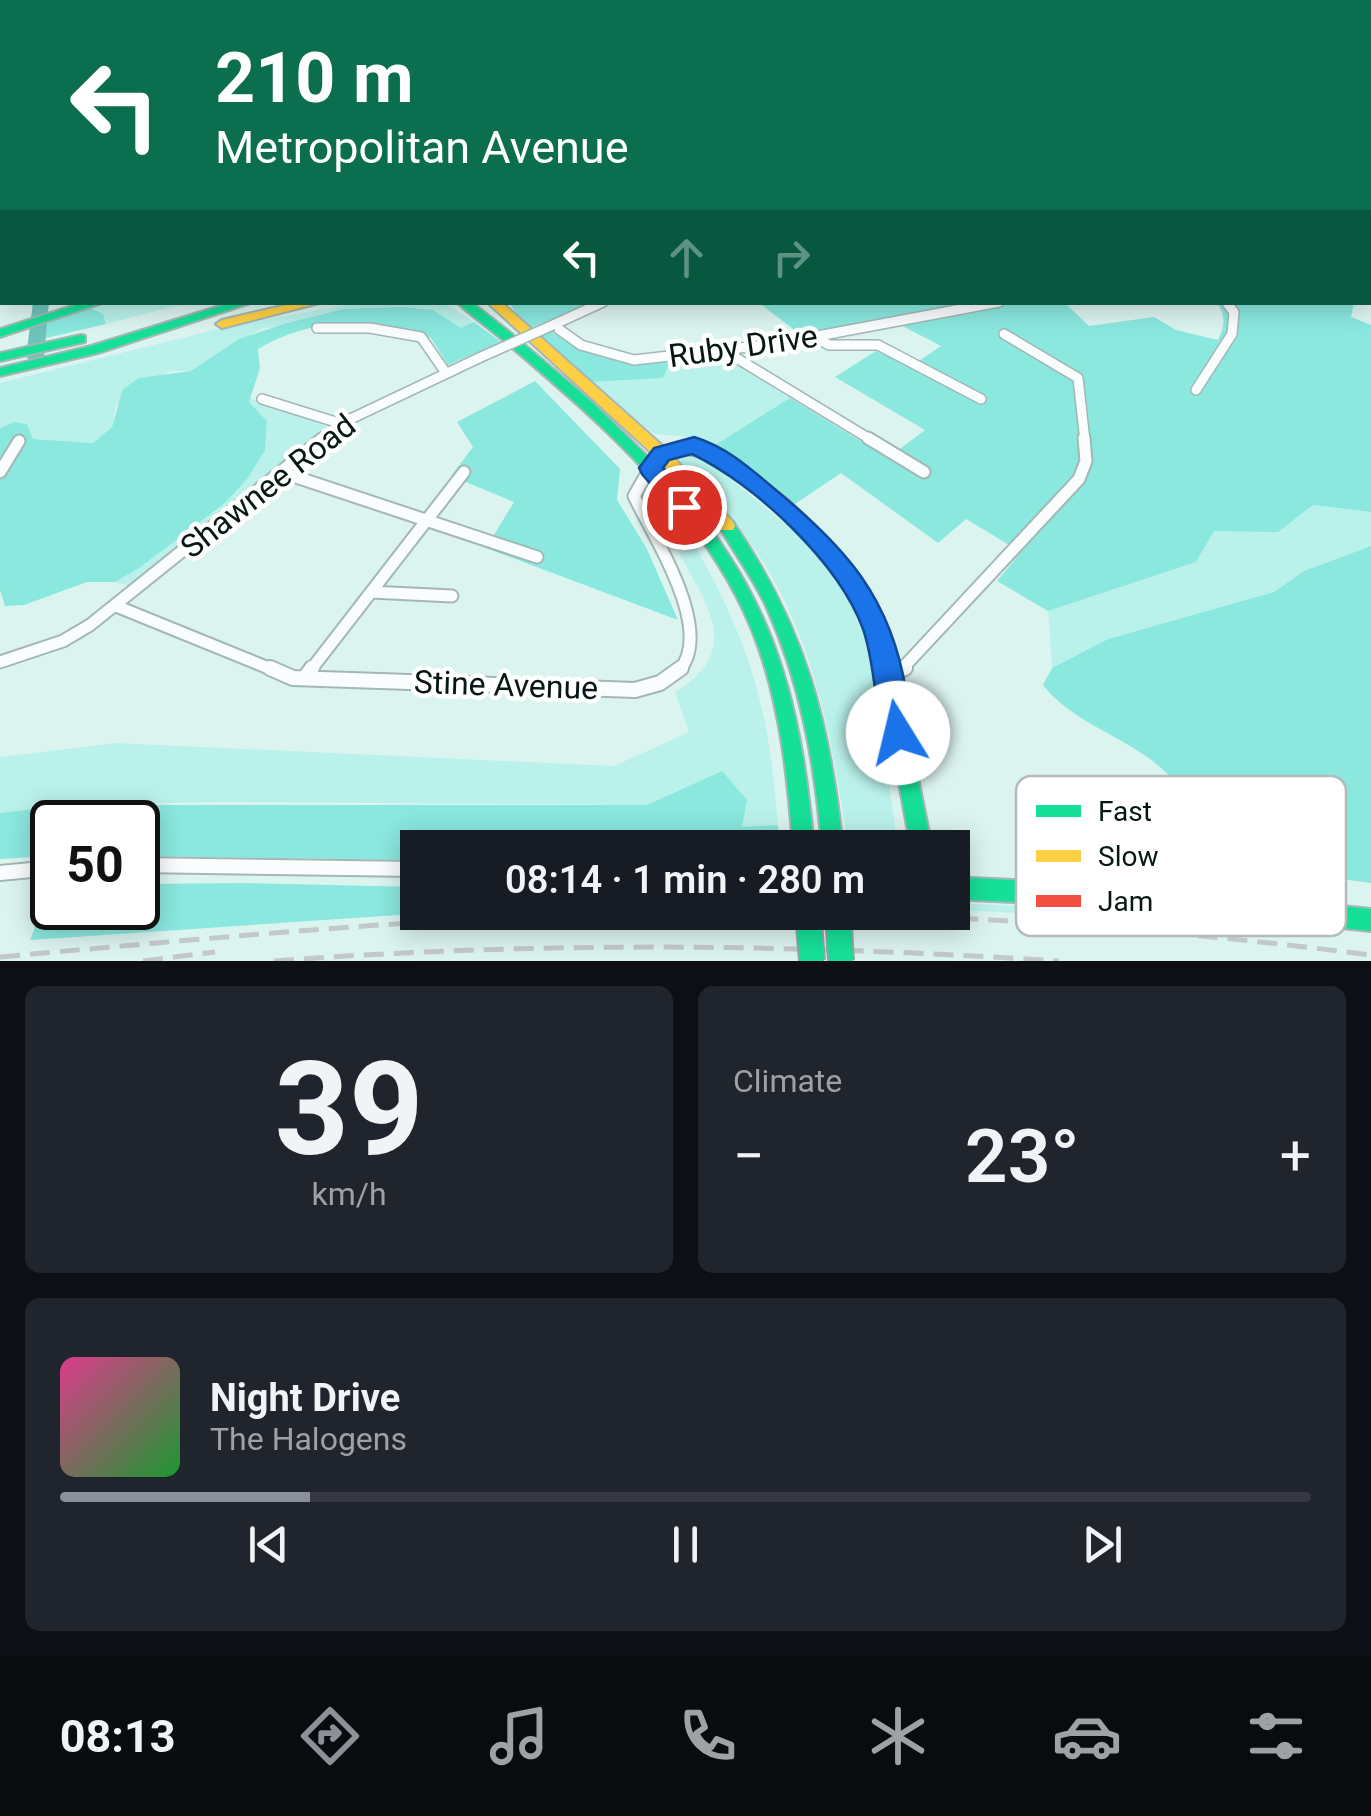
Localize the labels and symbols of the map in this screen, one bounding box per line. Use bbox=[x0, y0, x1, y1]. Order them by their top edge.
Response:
street label: Ruby Drive bbox=[666, 317, 820, 375]
street label: Shawnee Road bbox=[173, 406, 363, 566]
pin bbox=[642, 465, 727, 550]
street label: Stine Avenue bbox=[413, 663, 599, 707]
position arrow bbox=[846, 681, 950, 785]
legend bbox=[1016, 776, 1346, 936]
text: Fast bbox=[1098, 795, 1152, 828]
speed limit sign: 50 bbox=[30, 800, 160, 930]
text: Slow bbox=[1098, 840, 1158, 873]
text: Jam bbox=[1098, 885, 1153, 918]

